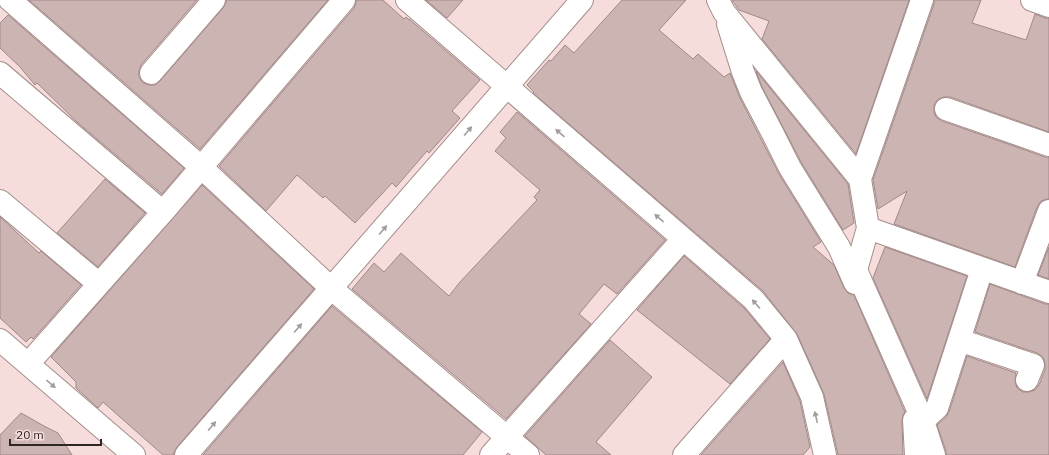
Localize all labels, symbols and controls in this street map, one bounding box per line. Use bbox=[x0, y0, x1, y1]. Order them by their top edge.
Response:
one-way arrow bbox=[463, 126, 472, 137]
one-way arrow bbox=[555, 129, 565, 138]
one-way arrow bbox=[653, 214, 664, 223]
one-way arrow bbox=[378, 224, 387, 235]
one-way arrow bbox=[752, 299, 761, 309]
one-way arrow bbox=[293, 322, 302, 333]
one-way arrow bbox=[45, 379, 56, 388]
one-way arrow bbox=[813, 411, 819, 423]
scale bar bbox=[10, 421, 101, 447]
one-way arrow bbox=[207, 421, 216, 430]
text: 20 m bbox=[16, 427, 44, 442]

